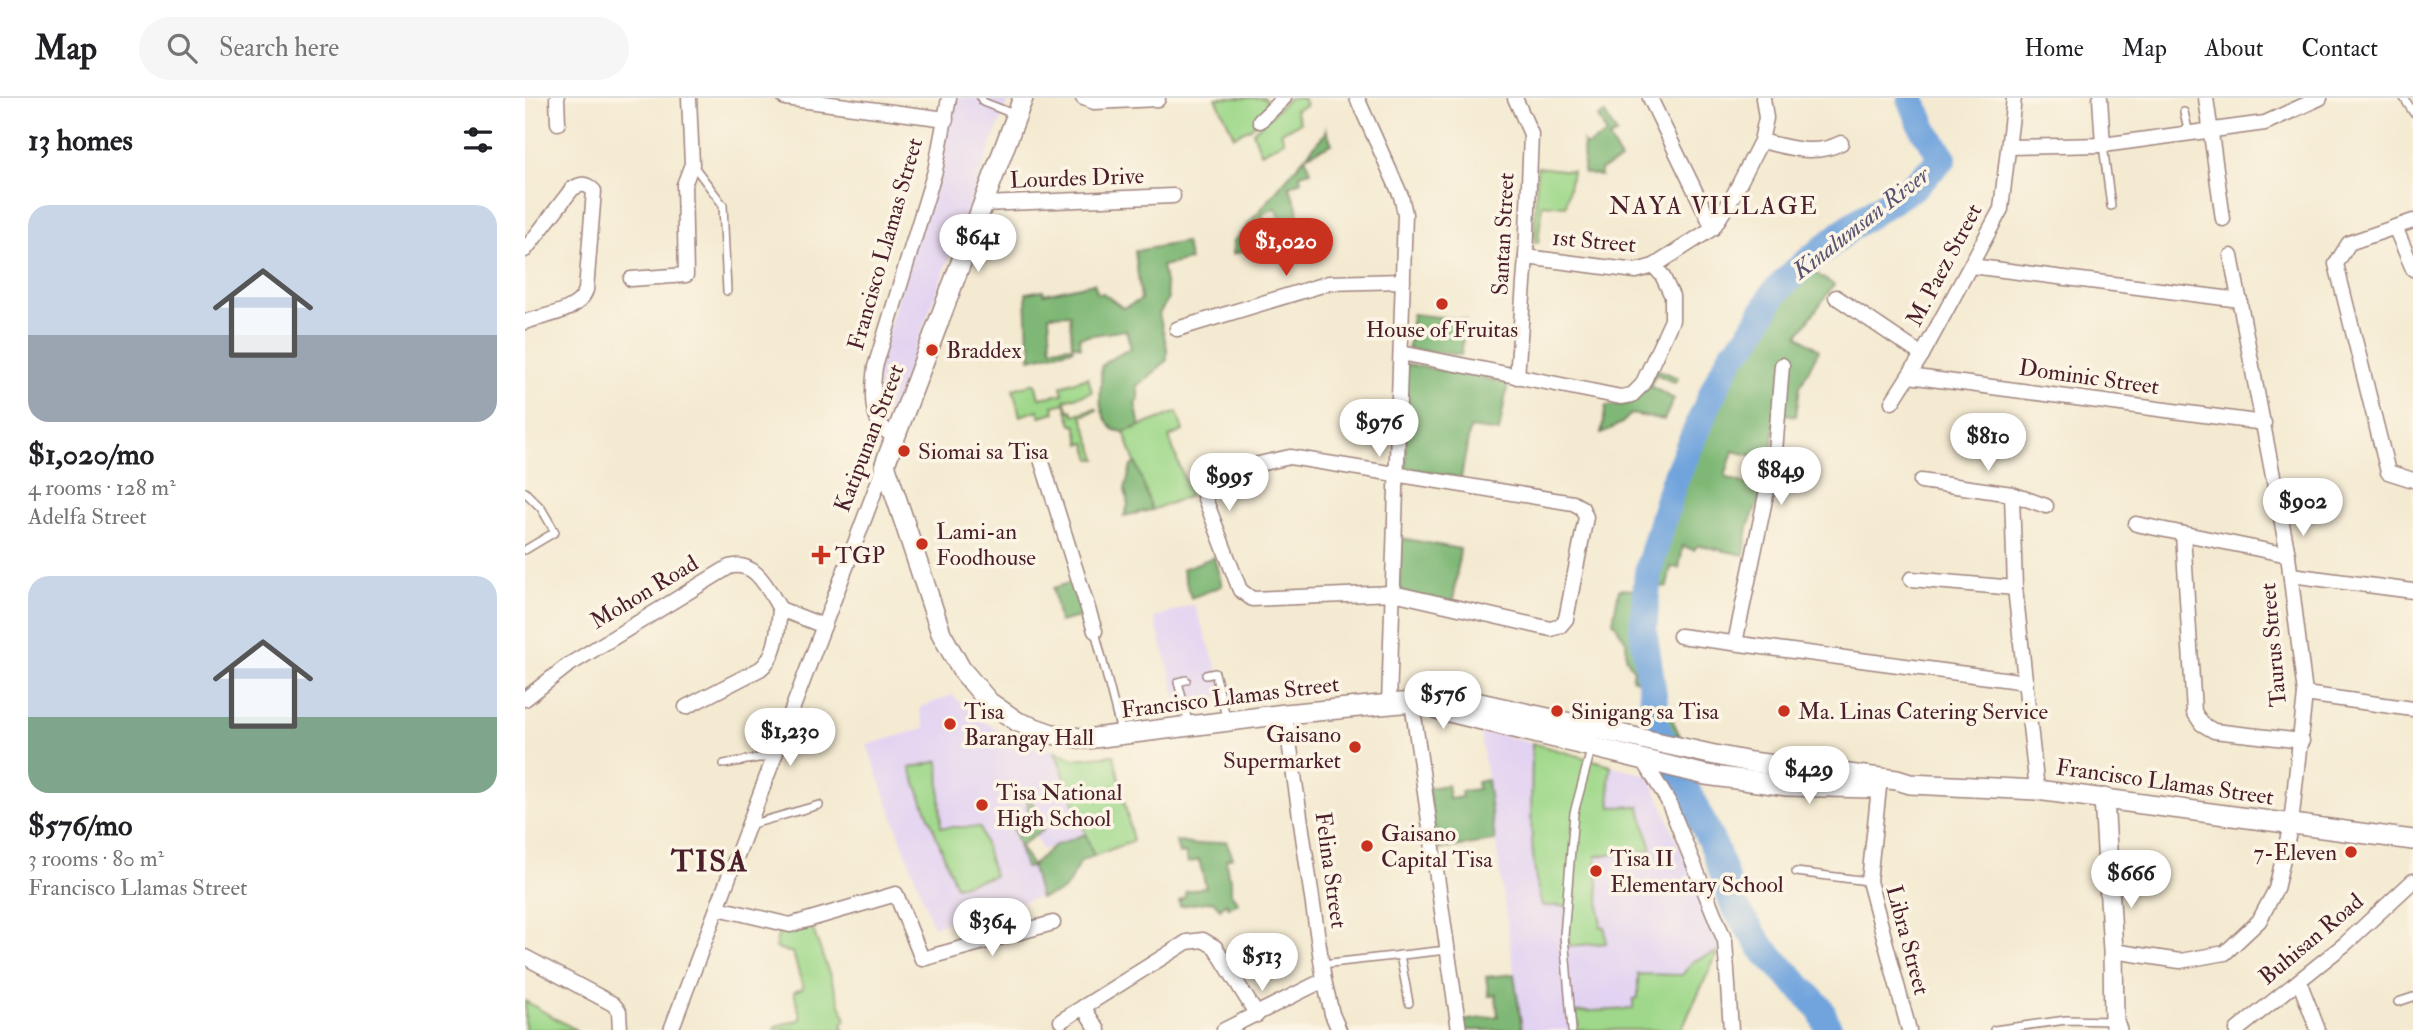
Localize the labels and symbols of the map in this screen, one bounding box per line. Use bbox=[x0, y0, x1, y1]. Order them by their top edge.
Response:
street label: Francisco Llamas Street bbox=[841, 134, 929, 354]
water label: Kinalumsan River bbox=[1785, 159, 1937, 287]
street label: Lourdes Drive bbox=[1009, 161, 1145, 195]
street label: Santan Street bbox=[1485, 172, 1521, 296]
district label: NAYA VILLAGE bbox=[1609, 191, 1819, 222]
street label: M. Paez Street bbox=[1900, 199, 1988, 331]
pin: $641 bbox=[937, 214, 1019, 274]
pin: $1,020 bbox=[1229, 218, 1343, 278]
street label: 1st Street bbox=[1551, 223, 1637, 259]
marker: House of Fruitas bbox=[1434, 296, 1450, 312]
place label: House of Fruitas bbox=[1366, 315, 1518, 344]
place label: Braddex bbox=[946, 336, 1021, 365]
marker: Braddex bbox=[924, 342, 940, 358]
street label: Dominic Street bbox=[2017, 353, 2161, 401]
street label: Katipunan Street bbox=[828, 360, 911, 516]
pin: $976 bbox=[1338, 400, 1420, 459]
pin: $810 bbox=[1947, 414, 2029, 473]
place label: Siomai sa Tisa bbox=[918, 437, 1049, 466]
marker: Siomai sa Tisa bbox=[896, 443, 912, 459]
pin: $849 bbox=[1740, 448, 1822, 507]
pin: $995 bbox=[1188, 454, 1270, 513]
pin: $902 bbox=[2262, 478, 2344, 538]
place label: Lami-an Foodhouse bbox=[936, 517, 1036, 572]
marker: Lami-an Foodhouse bbox=[914, 536, 930, 552]
place label: TGP bbox=[835, 541, 885, 570]
marker: TGP bbox=[813, 547, 829, 563]
street label: Mohon Road bbox=[585, 548, 703, 636]
street label: Taurus Street bbox=[2253, 582, 2293, 708]
street label: Francisco Llamas Street bbox=[1119, 669, 1341, 725]
pin: $576 bbox=[1402, 672, 1484, 731]
place label: Tisa Barangay Hall bbox=[964, 697, 1094, 752]
place label: Sinigang sa Tisa bbox=[1571, 697, 1720, 726]
place label: Ma. Linas Catering Service bbox=[1798, 697, 2048, 726]
marker: Sinigang sa Tisa bbox=[1549, 703, 1565, 719]
marker: Ma. Linas Catering Service bbox=[1776, 703, 1792, 719]
pin: $1,230 bbox=[733, 708, 847, 768]
marker: Tisa Barangay Hall bbox=[942, 716, 958, 732]
place label: Gaisano Supermarket bbox=[1223, 720, 1341, 776]
marker: Gaisano Supermarket bbox=[1347, 739, 1363, 755]
pin: $429 bbox=[1768, 746, 1850, 806]
street label: Francisco Llamas Street bbox=[2054, 752, 2276, 812]
place label: Tisa National High School bbox=[996, 778, 1122, 833]
marker: Tisa National High School bbox=[974, 797, 990, 813]
street label: Felina Street bbox=[1308, 810, 1354, 930]
place label: Gaisano Capital Tisa bbox=[1381, 819, 1493, 875]
marker: Gaisano Capital Tisa bbox=[1359, 838, 1375, 854]
place label: 7-Eleven bbox=[2254, 838, 2337, 867]
district label: TISA bbox=[670, 843, 749, 880]
place label: Tisa II Elementary School bbox=[1610, 844, 1784, 899]
marker: 7-Eleven bbox=[2343, 844, 2359, 860]
pin: $666 bbox=[2090, 850, 2172, 910]
marker: Tisa II Elementary School bbox=[1588, 863, 1604, 879]
street label: Libra Street bbox=[1879, 882, 1937, 998]
street label: Buhisan Road bbox=[2253, 887, 2369, 991]
pin: $364 bbox=[951, 898, 1033, 958]
pin: $513 bbox=[1221, 934, 1303, 993]

